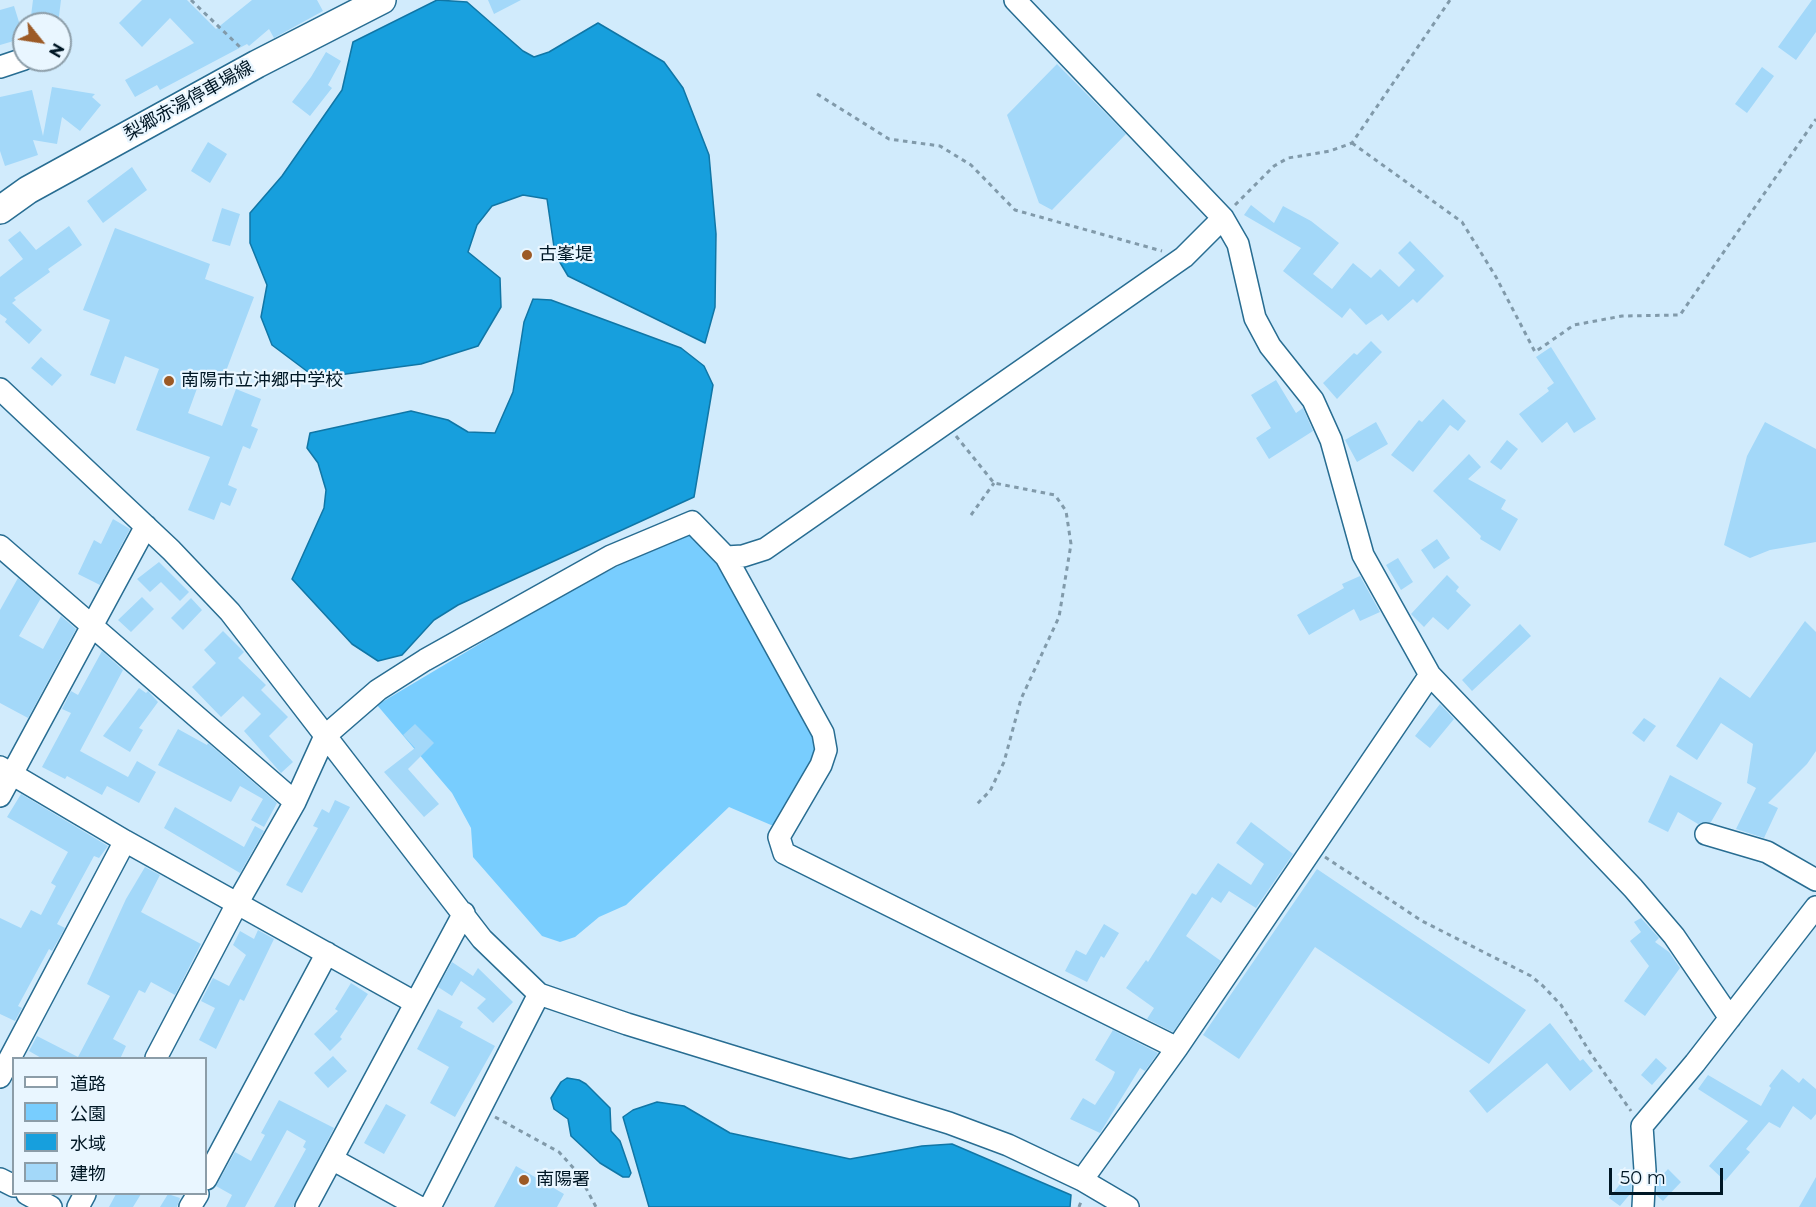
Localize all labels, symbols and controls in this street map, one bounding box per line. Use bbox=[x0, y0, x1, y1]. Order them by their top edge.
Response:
north arrow bbox=[12, 12, 72, 72]
text: N bbox=[45, 40, 68, 61]
street label: 梨郷赤湯停車場線 bbox=[121, 57, 257, 145]
place label: 古峯堤 bbox=[539, 244, 593, 266]
marker: 古峯堤 bbox=[520, 248, 534, 262]
place label: 南陽市立沖郷中学校 bbox=[181, 370, 343, 392]
marker: 南陽市立沖郷中学校 bbox=[162, 374, 176, 388]
legend bbox=[12, 1057, 207, 1195]
text: 道路 bbox=[70, 1073, 106, 1095]
text: 公園 bbox=[70, 1103, 106, 1125]
text: 水域 bbox=[70, 1133, 106, 1155]
scale bar bbox=[1612, 1156, 1726, 1194]
text: 建物 bbox=[70, 1163, 106, 1185]
text: 50 m bbox=[1620, 1167, 1666, 1189]
place label: 南陽署 bbox=[536, 1169, 590, 1191]
marker: 南陽署 bbox=[517, 1173, 531, 1187]

